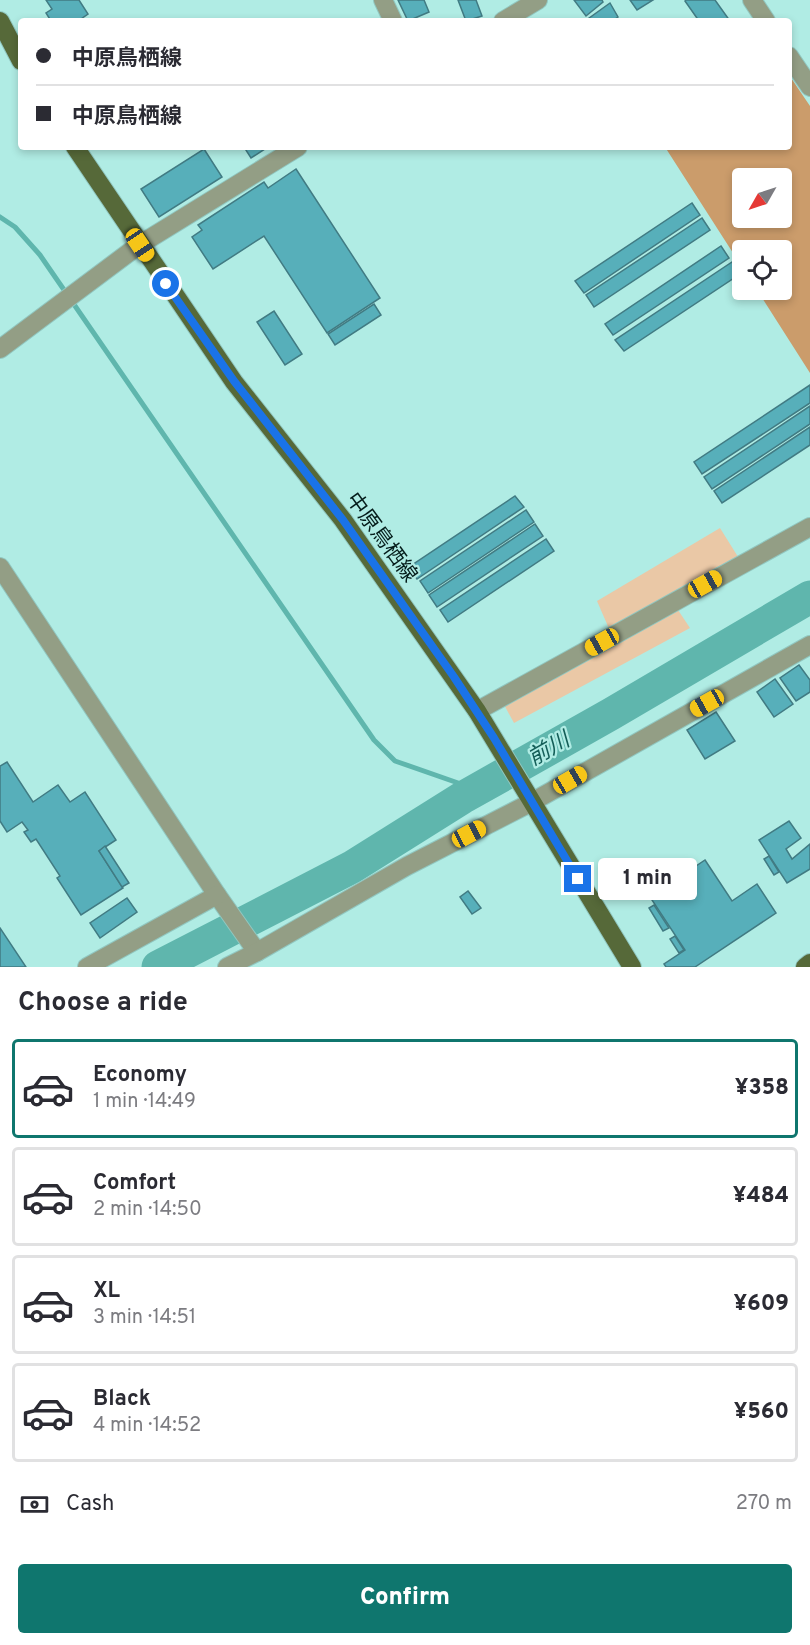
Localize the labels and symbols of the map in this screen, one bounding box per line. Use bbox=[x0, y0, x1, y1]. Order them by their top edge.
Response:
north arrow bbox=[732, 168, 792, 228]
car bbox=[122, 225, 158, 265]
route start bbox=[152, 270, 179, 297]
street label: 中原鳥栖線 bbox=[339, 487, 423, 588]
car bbox=[685, 567, 725, 601]
car bbox=[582, 625, 622, 659]
car bbox=[687, 686, 727, 720]
water label: 前川 bbox=[523, 726, 577, 773]
car bbox=[550, 763, 590, 797]
car bbox=[449, 818, 489, 850]
callout: 1 min bbox=[599, 858, 698, 900]
route end bbox=[564, 865, 591, 892]

